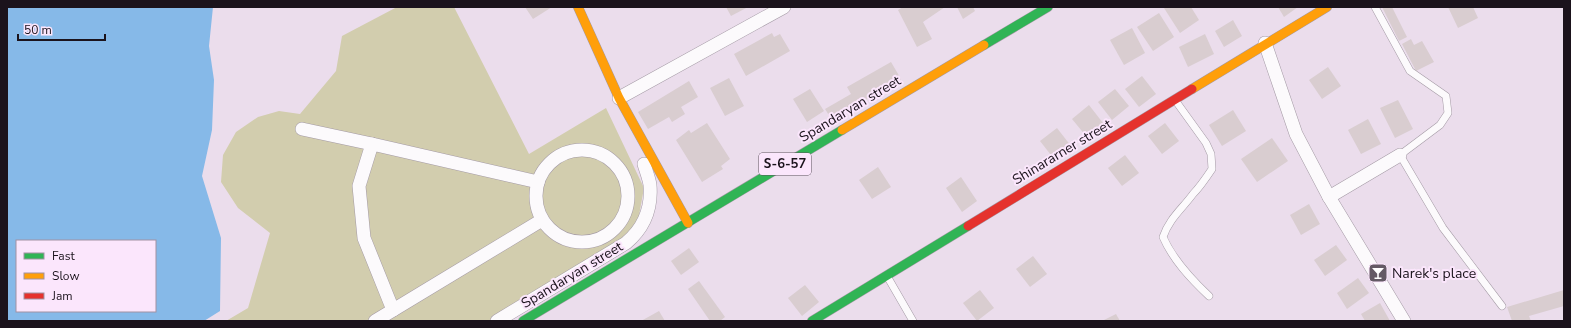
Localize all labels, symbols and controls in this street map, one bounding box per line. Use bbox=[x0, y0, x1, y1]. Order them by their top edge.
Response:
scale bar bbox=[18, 16, 105, 42]
text: 50 m bbox=[24, 22, 52, 38]
street label: Spandaryan street bbox=[796, 71, 904, 147]
street label: Shinararner street bbox=[1009, 115, 1115, 189]
road number: Տ-6-57 bbox=[759, 153, 811, 175]
street label: Spandaryan street bbox=[518, 237, 626, 313]
legend bbox=[16, 240, 156, 312]
text: Fast bbox=[52, 248, 75, 264]
bar icon: Narek's place bbox=[1367, 262, 1389, 284]
place label: Narek's place bbox=[1392, 264, 1476, 283]
text: Slow bbox=[52, 268, 80, 284]
text: Jam bbox=[51, 288, 73, 304]

